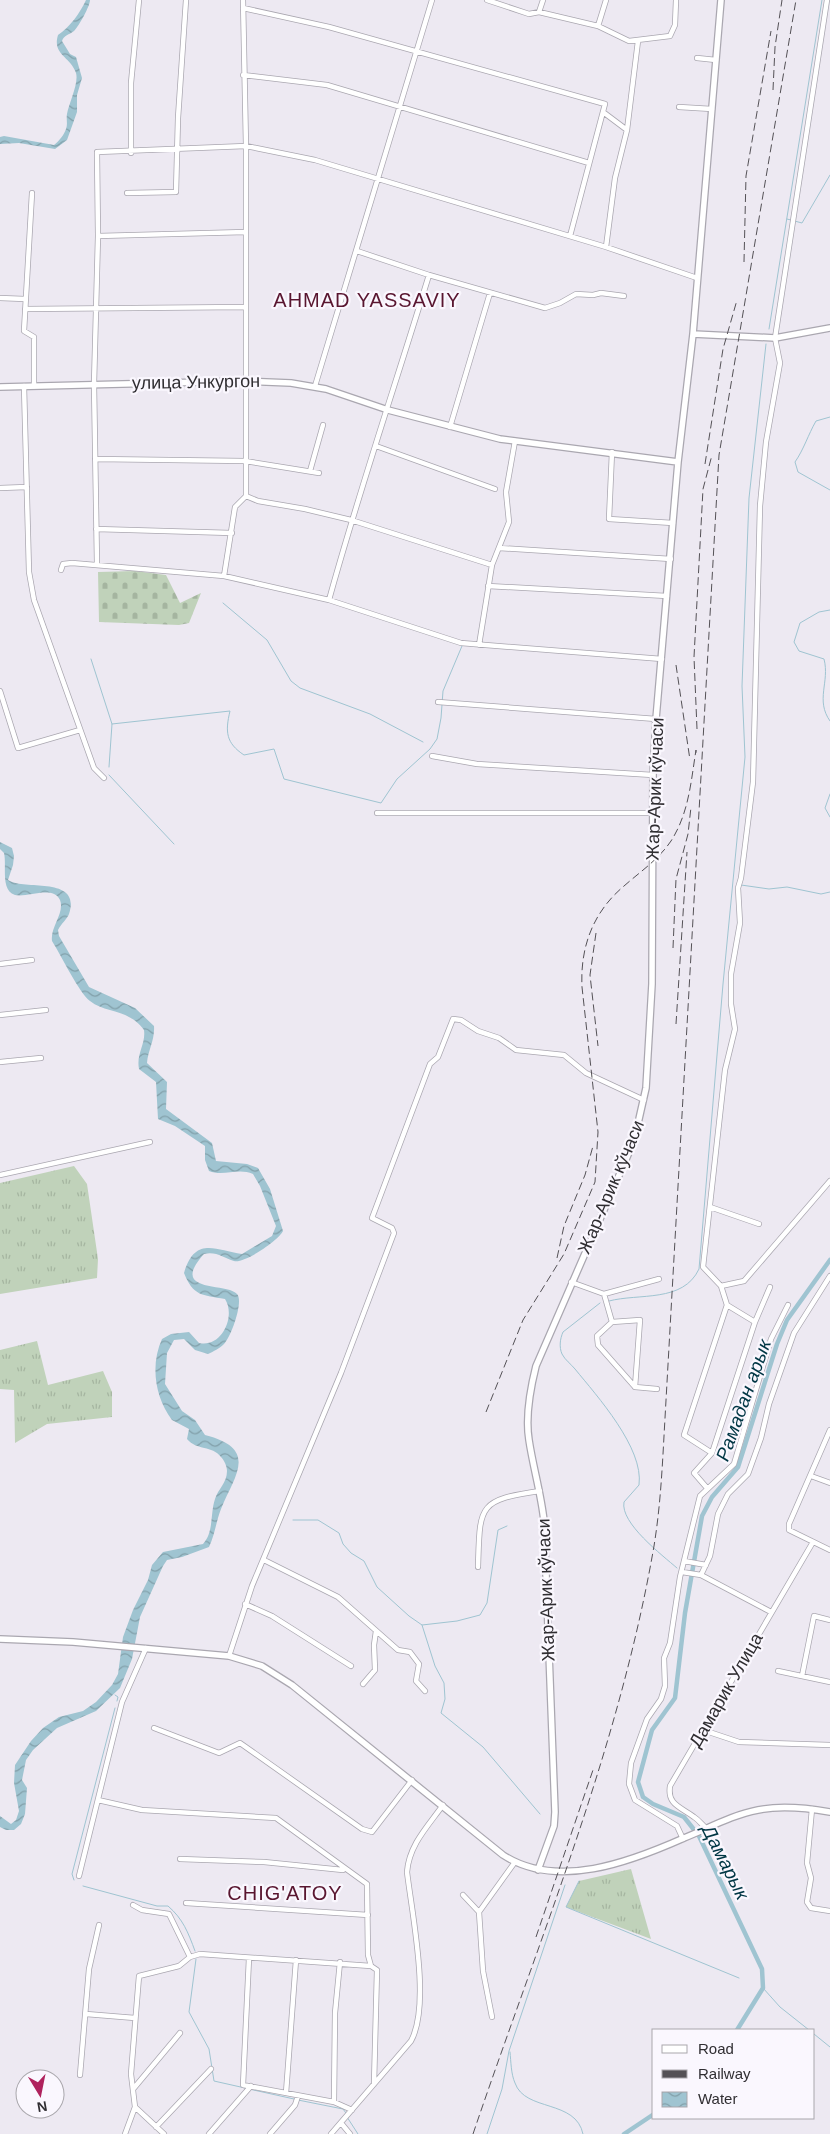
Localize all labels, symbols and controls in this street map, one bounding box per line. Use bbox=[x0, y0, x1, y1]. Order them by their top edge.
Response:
district label: AHMAD YASSAVIY bbox=[273, 289, 461, 311]
street label: улица Ункургон bbox=[132, 371, 260, 393]
street label: Жар-Арик кўчаси bbox=[643, 717, 667, 861]
street label: Жар-Арик кўчаси bbox=[574, 1117, 648, 1257]
water label: Рамадан арык bbox=[712, 1336, 776, 1464]
street label: Жар-Арик кўчаси bbox=[534, 1518, 558, 1662]
street label: Дамарик Улица bbox=[685, 1628, 767, 1751]
water label: Дамарык bbox=[697, 1820, 754, 1904]
district label: CHIG'ATOY bbox=[227, 1882, 343, 1904]
legend bbox=[652, 2029, 815, 2119]
text: Road bbox=[698, 2040, 734, 2057]
text: Railway bbox=[698, 2065, 751, 2082]
north arrow bbox=[15, 2069, 65, 2119]
text: Water bbox=[698, 2090, 737, 2107]
text: N bbox=[36, 2098, 49, 2116]

